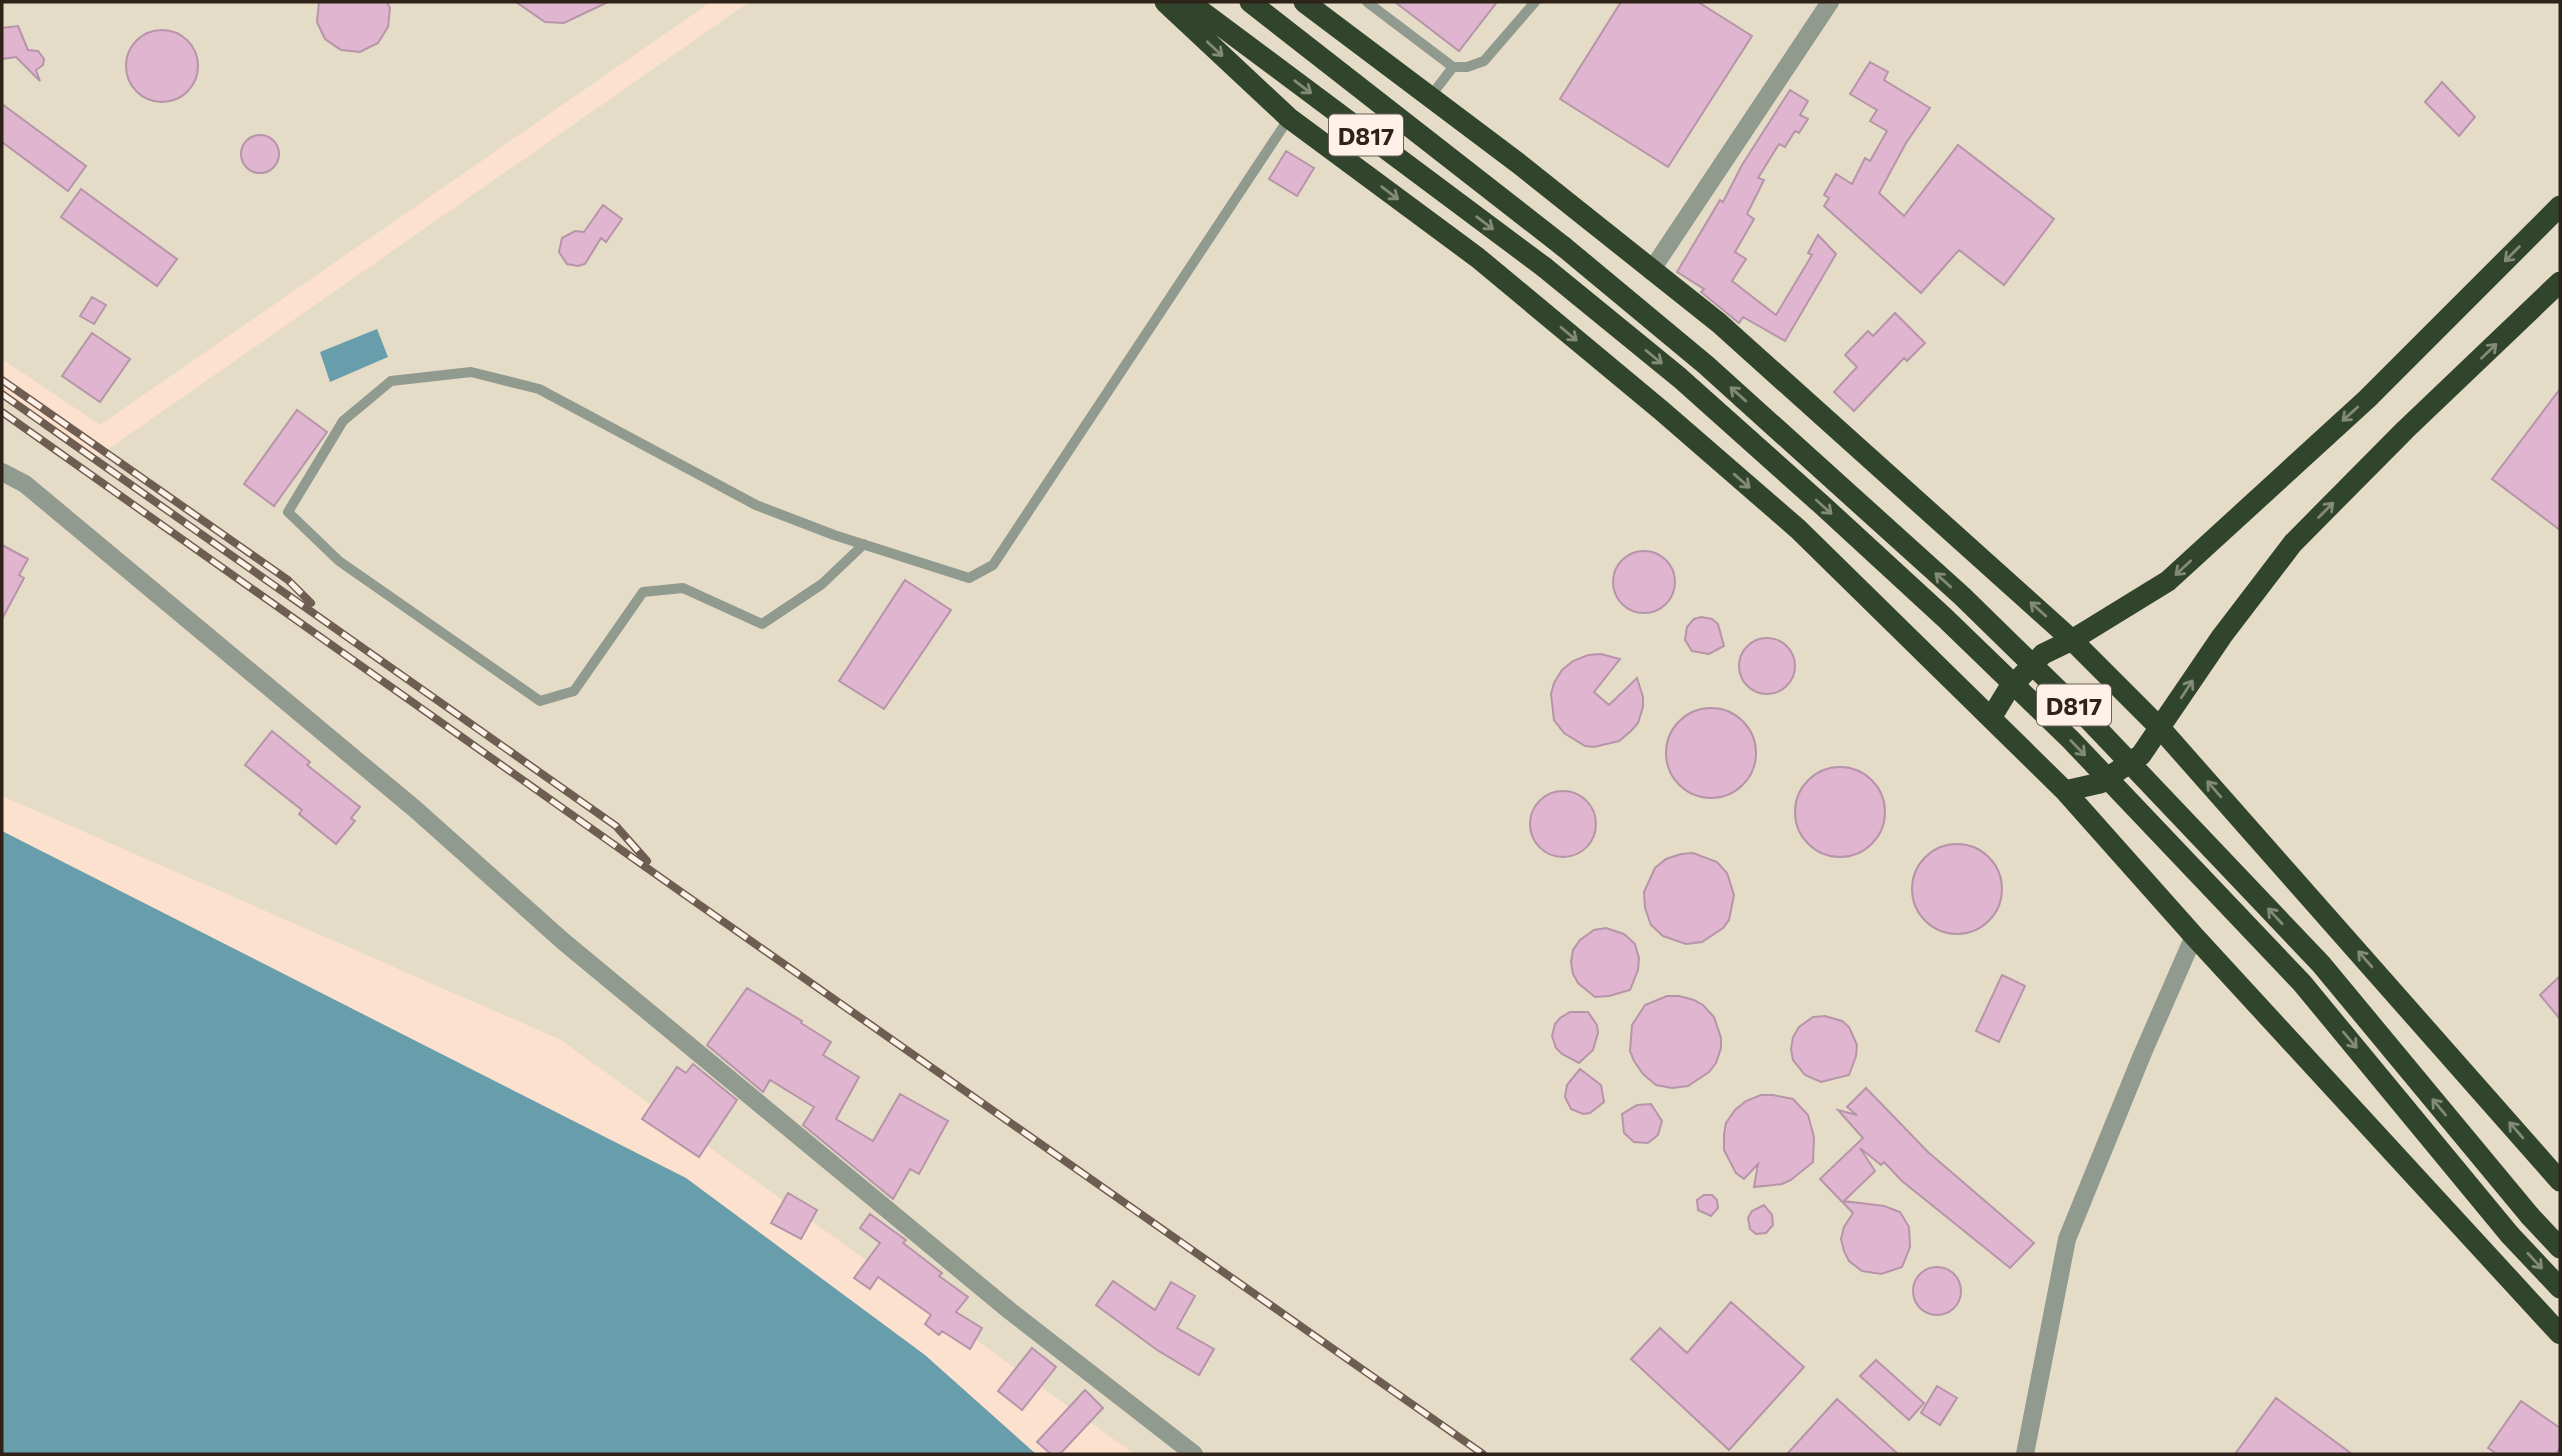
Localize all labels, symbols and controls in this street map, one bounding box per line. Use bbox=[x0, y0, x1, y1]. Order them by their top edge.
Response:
one-way arrow bbox=[1206, 40, 1223, 57]
one-way arrow bbox=[1293, 79, 1311, 94]
road number: D817 bbox=[1329, 114, 1403, 155]
one-way arrow bbox=[1380, 186, 1399, 200]
one-way arrow bbox=[1475, 215, 1494, 230]
one-way arrow bbox=[2504, 245, 2521, 262]
one-way arrow bbox=[1559, 326, 1577, 341]
one-way arrow bbox=[2480, 342, 2497, 359]
one-way arrow bbox=[1644, 349, 1662, 365]
one-way arrow bbox=[1730, 386, 1748, 402]
one-way arrow bbox=[2341, 406, 2359, 422]
one-way arrow bbox=[1733, 473, 1751, 489]
one-way arrow bbox=[1815, 499, 1832, 516]
one-way arrow bbox=[2318, 502, 2335, 519]
one-way arrow bbox=[2175, 559, 2192, 576]
one-way arrow bbox=[1935, 571, 1952, 588]
one-way arrow bbox=[2029, 601, 2047, 617]
one-way arrow bbox=[2180, 680, 2194, 700]
road number: D817 bbox=[2037, 684, 2111, 726]
one-way arrow bbox=[2070, 739, 2087, 756]
one-way arrow bbox=[2206, 780, 2222, 798]
one-way arrow bbox=[2267, 908, 2284, 925]
one-way arrow bbox=[2357, 950, 2373, 968]
one-way arrow bbox=[2342, 1031, 2357, 1049]
one-way arrow bbox=[2432, 1098, 2447, 1116]
one-way arrow bbox=[2508, 1121, 2524, 1139]
one-way arrow bbox=[2527, 1253, 2544, 1270]

